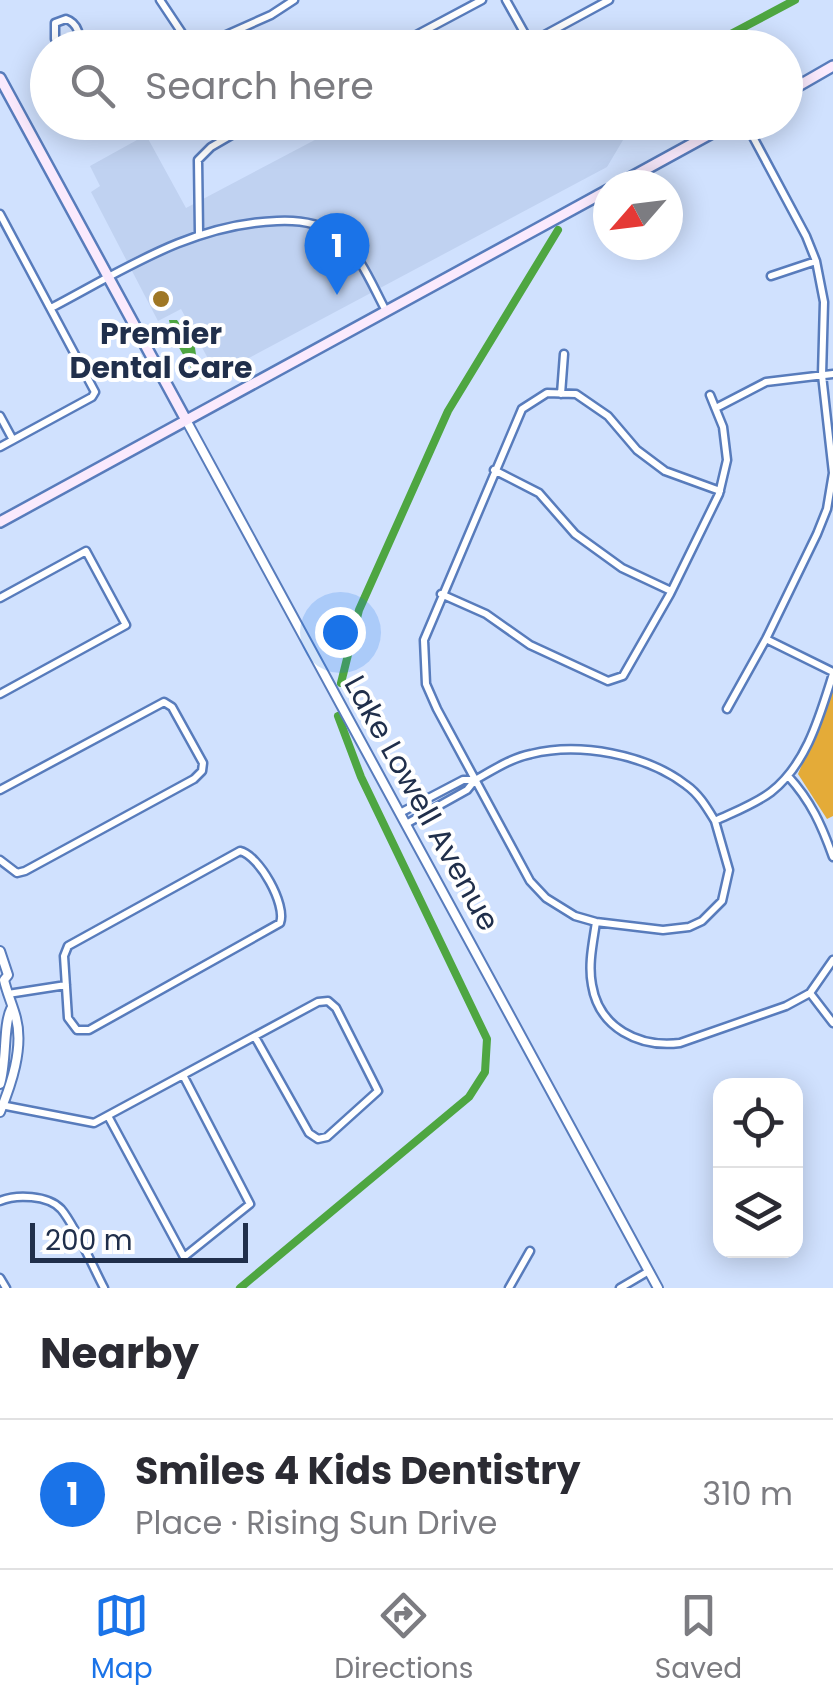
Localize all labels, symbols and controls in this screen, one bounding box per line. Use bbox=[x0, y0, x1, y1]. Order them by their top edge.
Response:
search box bbox=[30, 30, 803, 140]
icon: search bbox=[65, 58, 120, 113]
text: Search here bbox=[145, 59, 374, 112]
north arrow bbox=[593, 170, 683, 260]
pin: 1 bbox=[304, 212, 370, 295]
marker: Premier Dental Care bbox=[150, 288, 172, 310]
place label: Premier Dental Care bbox=[70, 312, 252, 389]
your location bbox=[315, 607, 366, 658]
street label: Lake Lowell Avenue bbox=[334, 667, 510, 939]
map controls bbox=[713, 1078, 803, 1258]
button: locate bbox=[713, 1078, 803, 1168]
button: layers bbox=[713, 1168, 803, 1258]
scale bar bbox=[30, 1218, 248, 1262]
text: 200 m bbox=[45, 1221, 133, 1260]
text: Nearby bbox=[40, 1324, 199, 1383]
text: Smiles 4 Kids Dentistry bbox=[135, 1444, 580, 1497]
text: 1 bbox=[66, 1471, 79, 1516]
text: 310 m bbox=[702, 1471, 793, 1516]
text: Place · Rising Sun Drive bbox=[135, 1500, 497, 1545]
tab: Map bbox=[91, 1588, 153, 1690]
tab: Directions bbox=[334, 1588, 473, 1690]
tab: Saved bbox=[655, 1588, 742, 1690]

